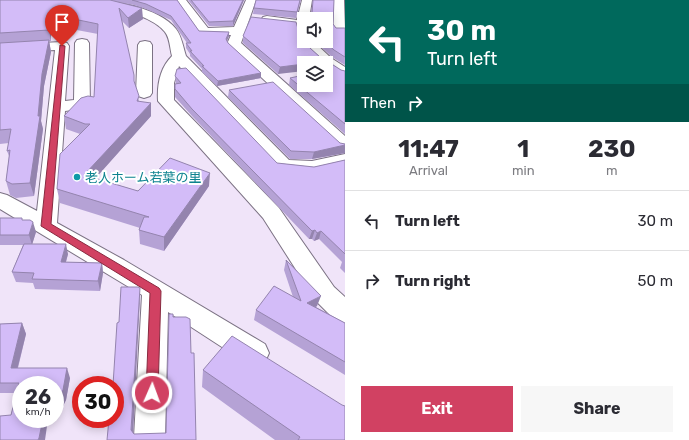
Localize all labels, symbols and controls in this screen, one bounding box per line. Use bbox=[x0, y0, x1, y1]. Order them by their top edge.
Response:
pin bbox=[45, 5, 79, 46]
icon: arrive bbox=[51, 11, 73, 33]
map controls bbox=[297, 12, 333, 92]
button: sound bbox=[297, 12, 333, 48]
text: 30 m bbox=[427, 14, 496, 47]
icon: left bbox=[361, 16, 413, 68]
text: Turn left bbox=[427, 48, 497, 70]
button: layers bbox=[297, 56, 333, 92]
icon: right bbox=[404, 92, 426, 114]
text: Then bbox=[361, 94, 396, 112]
text: 11:47 bbox=[398, 135, 459, 163]
text: 1 bbox=[517, 135, 529, 163]
text: 230 bbox=[588, 135, 636, 163]
text: Arrival bbox=[409, 163, 448, 178]
text: min bbox=[512, 163, 535, 178]
text: m bbox=[606, 163, 618, 178]
place label: 老人ホーム若葉の里 bbox=[85, 170, 202, 185]
marker: 老人ホーム若葉の里 bbox=[72, 172, 82, 182]
icon: left bbox=[361, 210, 383, 232]
text: Turn left bbox=[395, 212, 460, 230]
text: 30 m bbox=[637, 212, 673, 230]
icon: right bbox=[361, 270, 383, 292]
text: Turn right bbox=[395, 272, 470, 290]
text: 50 m bbox=[638, 272, 673, 290]
position arrow bbox=[131, 372, 173, 414]
speed limit sign: 30 bbox=[72, 376, 124, 428]
text: 26 bbox=[25, 385, 51, 409]
button: Exit bbox=[361, 386, 513, 432]
button: Share bbox=[521, 386, 673, 432]
text: km/h bbox=[26, 406, 50, 418]

